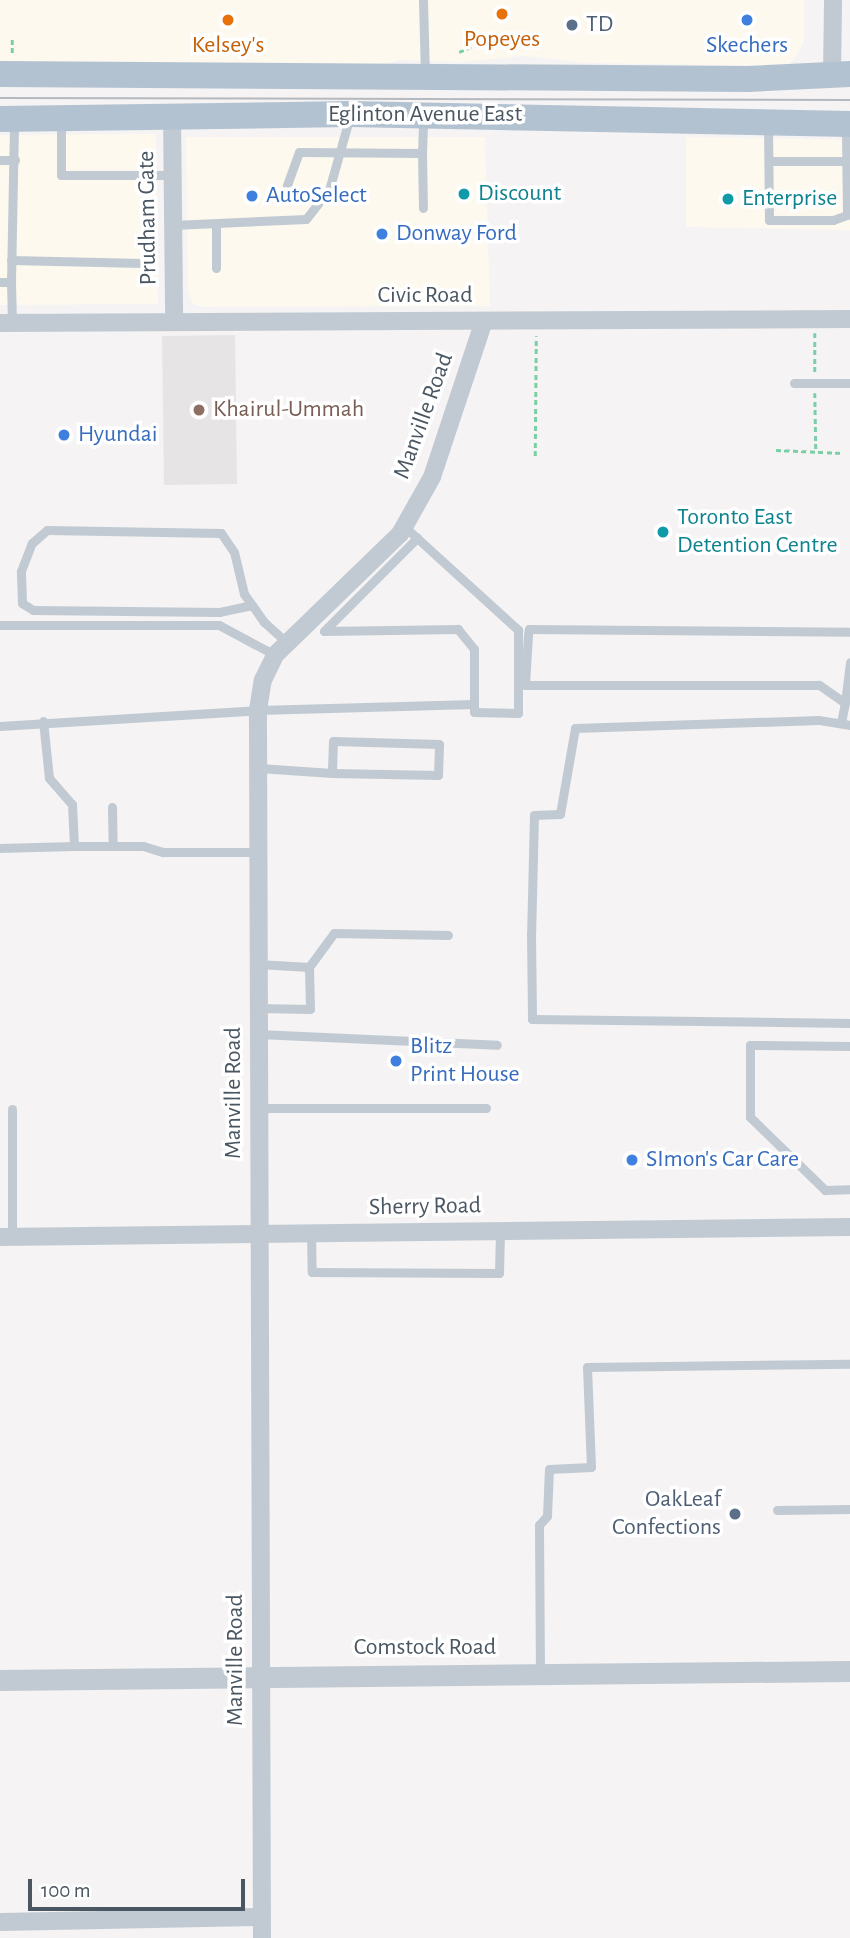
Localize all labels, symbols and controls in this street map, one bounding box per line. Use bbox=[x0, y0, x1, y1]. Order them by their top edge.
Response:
marker: Popeyes bbox=[494, 6, 510, 22]
place label: TD bbox=[586, 11, 613, 39]
marker: Kelsey's bbox=[220, 12, 236, 28]
marker: Skechers bbox=[739, 12, 755, 28]
marker: TD bbox=[564, 17, 580, 33]
place label: Popeyes bbox=[464, 26, 540, 54]
place label: Kelsey's bbox=[192, 32, 264, 60]
place label: Skechers bbox=[706, 32, 788, 60]
street label: Eglinton Avenue East bbox=[328, 101, 522, 129]
street label: Prudham Gate bbox=[132, 150, 164, 286]
place label: Discount bbox=[478, 180, 561, 208]
place label: AutoSelect bbox=[266, 182, 367, 210]
place label: Enterprise bbox=[742, 185, 837, 213]
marker: Discount bbox=[456, 186, 472, 202]
marker: AutoSelect bbox=[244, 188, 260, 204]
marker: Enterprise bbox=[720, 191, 736, 207]
place label: Donway Ford bbox=[396, 220, 517, 248]
marker: Donway Ford bbox=[374, 226, 390, 242]
street label: Civic Road bbox=[377, 282, 473, 310]
street label: Manville Road bbox=[388, 349, 460, 483]
place label: Khairul-Ummah bbox=[213, 396, 364, 424]
marker: Khairul-Ummah bbox=[191, 402, 207, 418]
place label: Hyundai bbox=[78, 421, 158, 449]
marker: Hyundai bbox=[56, 427, 72, 443]
place label: Toronto East Detention Centre bbox=[677, 504, 838, 560]
marker: Toronto East Detention Centre bbox=[655, 524, 671, 540]
street label: Manville Road bbox=[220, 1027, 248, 1159]
place label: Blitz Print House bbox=[410, 1033, 520, 1089]
marker: Blitz Print House bbox=[388, 1053, 404, 1069]
place label: SImon's Car Care bbox=[646, 1146, 799, 1174]
marker: SImon's Car Care bbox=[624, 1152, 640, 1168]
street label: Sherry Road bbox=[369, 1192, 481, 1222]
place label: OakLeaf Confections bbox=[612, 1486, 721, 1542]
marker: OakLeaf Confections bbox=[727, 1506, 743, 1522]
street label: Manville Road bbox=[222, 1594, 250, 1726]
street label: Comstock Road bbox=[354, 1634, 496, 1662]
scale bar bbox=[32, 1864, 248, 1908]
text: 100 m bbox=[41, 1880, 91, 1901]

